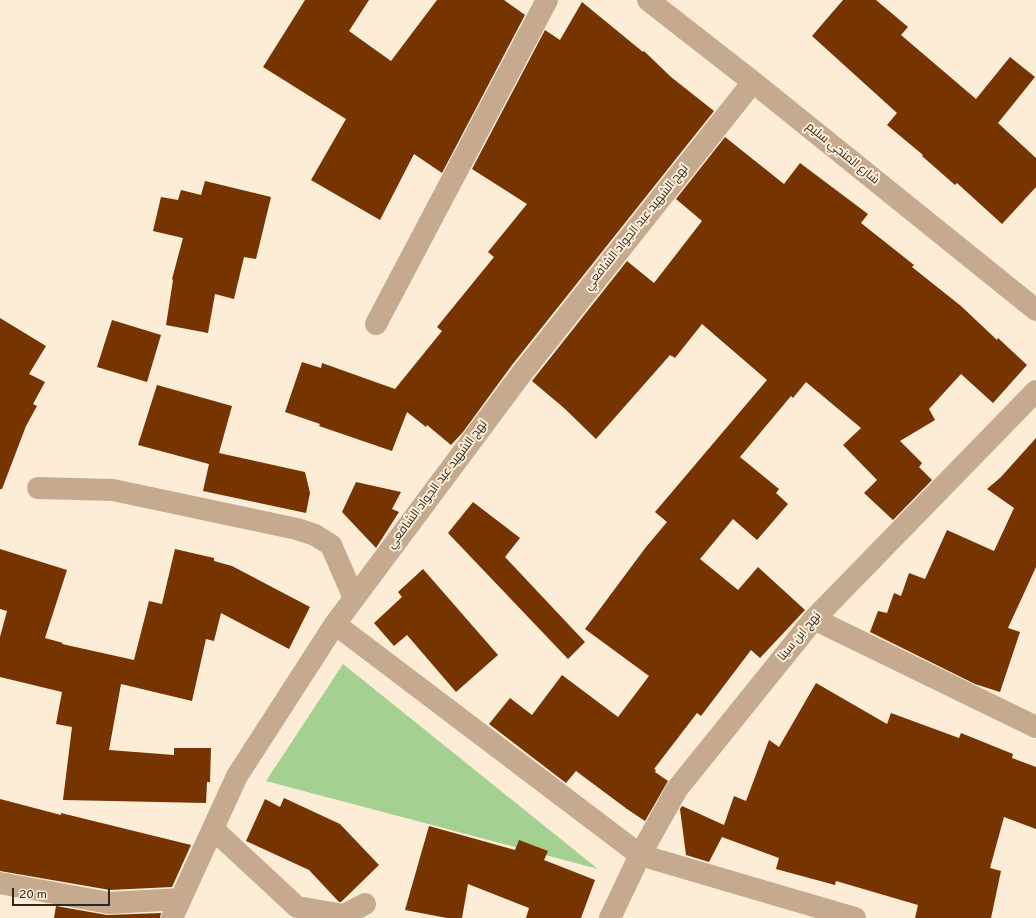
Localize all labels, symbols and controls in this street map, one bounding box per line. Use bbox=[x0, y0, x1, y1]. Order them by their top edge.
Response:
street label: شارع المنجي سليم bbox=[803, 120, 881, 188]
street label: نهج الشهيد عبد الجواد الشافعي bbox=[582, 162, 692, 294]
street label: نهج الشهيد عبد الجواد الشافعي bbox=[385, 418, 491, 552]
street label: نهج ابن سينا bbox=[775, 610, 825, 664]
scale bar bbox=[14, 880, 112, 906]
text: 20 m bbox=[19, 887, 47, 903]

